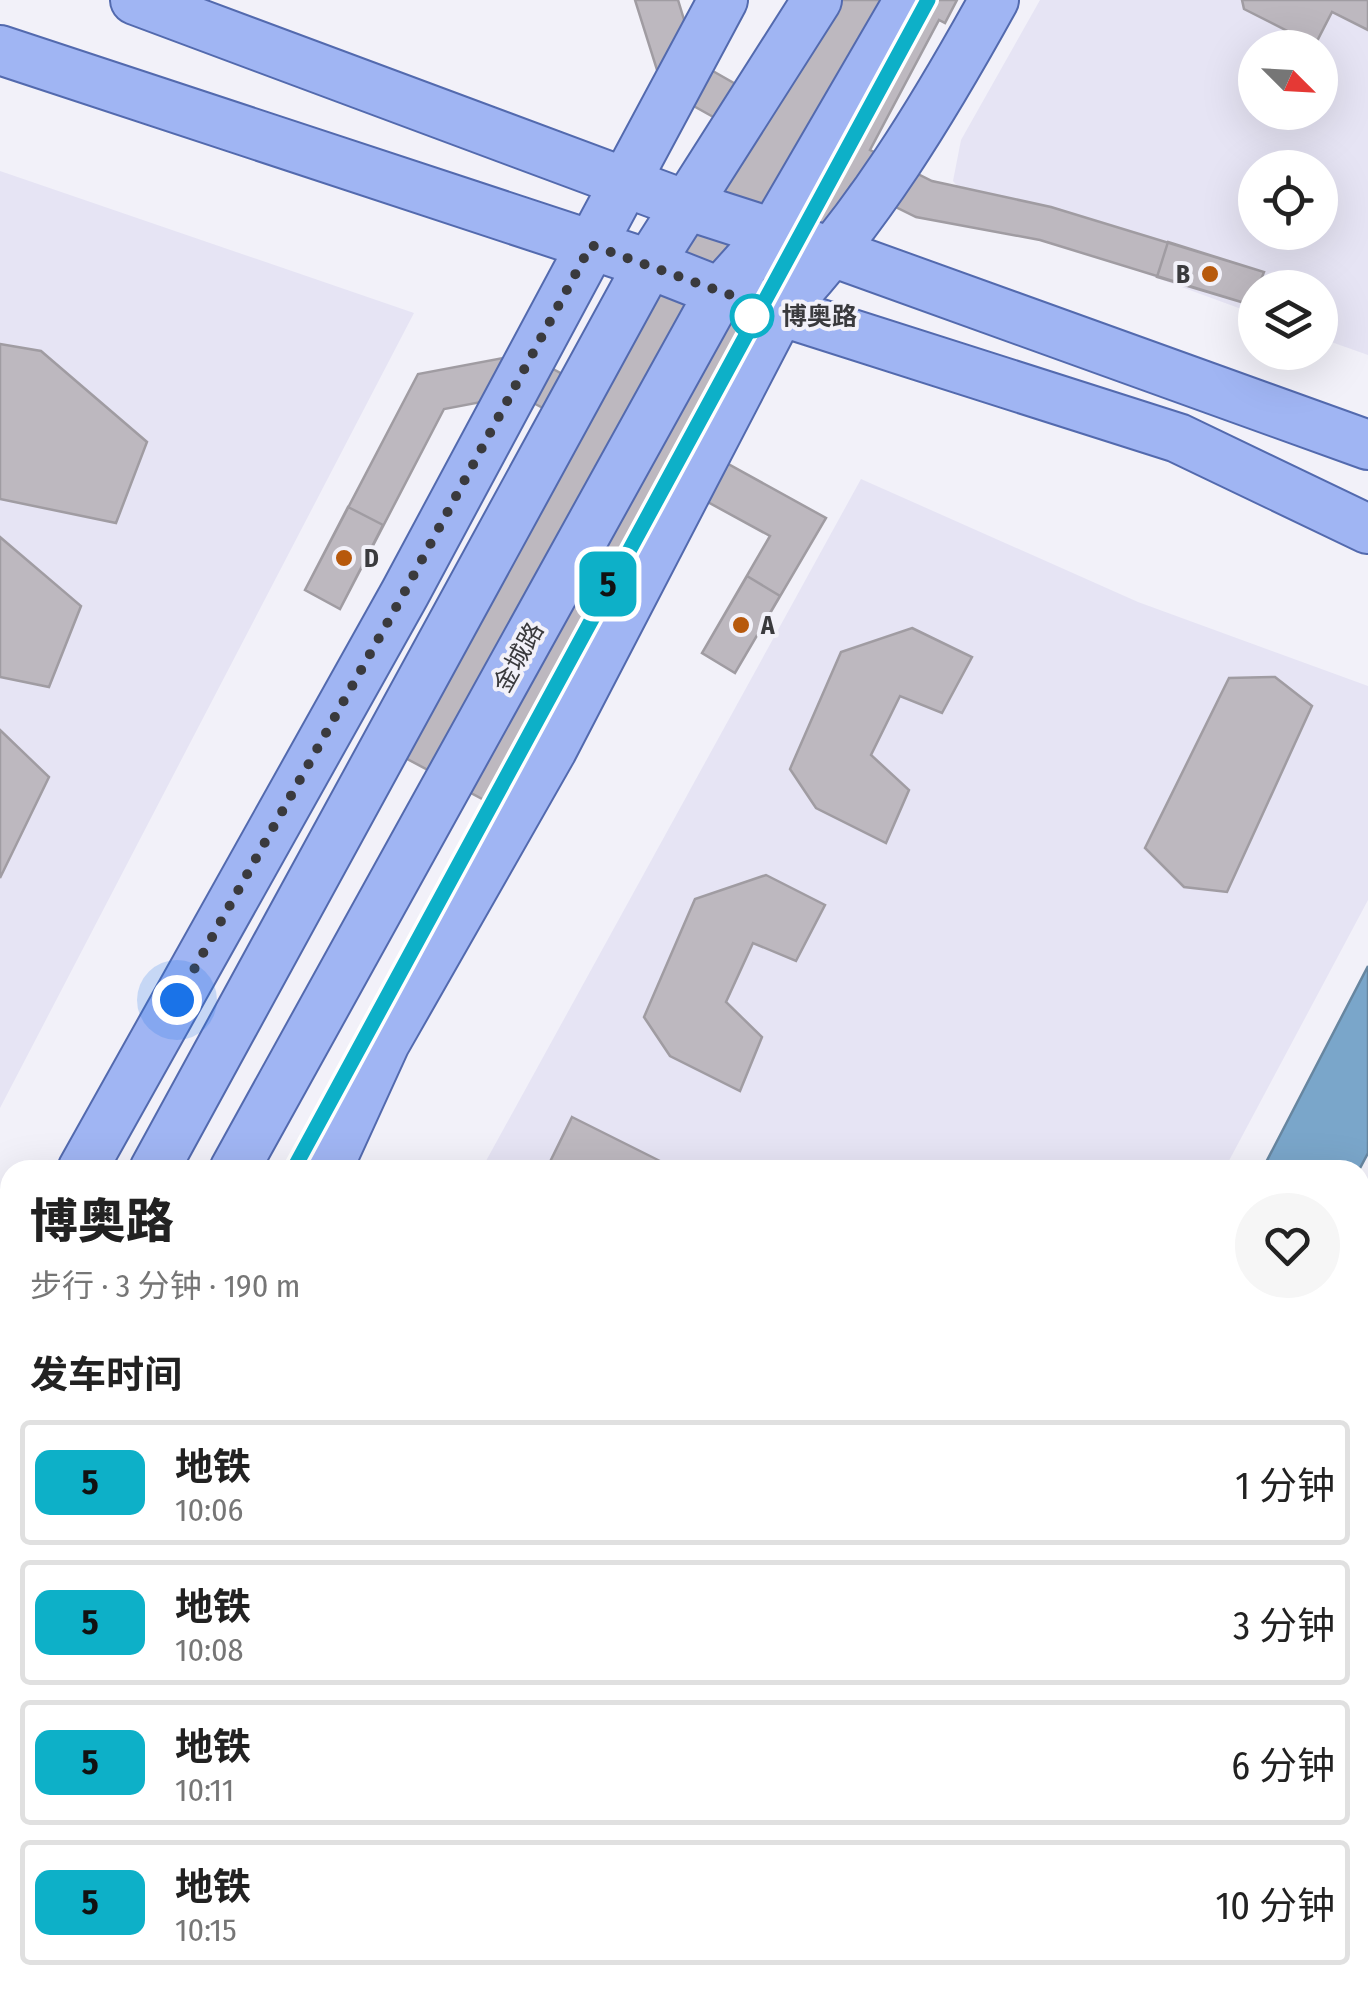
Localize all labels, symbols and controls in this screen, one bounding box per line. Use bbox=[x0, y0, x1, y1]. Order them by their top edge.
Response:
north arrow bbox=[1238, 30, 1338, 130]
map controls bbox=[1238, 30, 1338, 370]
button: locate bbox=[1238, 150, 1338, 250]
place label: B bbox=[1176, 260, 1190, 290]
marker: B bbox=[1199, 263, 1221, 285]
button: layers bbox=[1238, 270, 1338, 370]
marker: 博奥路 bbox=[731, 295, 773, 337]
place label: 博奥路 bbox=[782, 302, 857, 332]
place label: D bbox=[364, 544, 379, 574]
marker: D bbox=[333, 547, 355, 569]
line badge: 5 bbox=[576, 552, 640, 616]
text: 5 bbox=[599, 563, 617, 605]
place label: A bbox=[760, 611, 775, 641]
marker: A bbox=[730, 614, 752, 636]
street label: 金城路 bbox=[488, 617, 550, 698]
your location bbox=[152, 975, 202, 1025]
text: 博奥路 bbox=[30, 1193, 174, 1251]
button: heart bbox=[1235, 1193, 1340, 1298]
text: 步行 · 3 分钟 · 190 m bbox=[30, 1267, 300, 1305]
text: 发车时间 bbox=[30, 1352, 182, 1398]
text: 地铁 bbox=[175, 1444, 251, 1490]
text: 5 bbox=[81, 1461, 99, 1503]
text: 1 分钟 bbox=[1235, 1463, 1335, 1509]
text: 10:06 bbox=[175, 1491, 243, 1529]
text: 地铁 bbox=[175, 1584, 251, 1630]
text: 5 bbox=[81, 1601, 99, 1643]
text: 3 分钟 bbox=[1233, 1603, 1335, 1649]
text: 10:08 bbox=[175, 1631, 244, 1669]
text: 地铁 bbox=[175, 1724, 251, 1770]
text: 5 bbox=[81, 1741, 99, 1783]
text: 6 分钟 bbox=[1231, 1743, 1335, 1789]
text: 10:11 bbox=[175, 1771, 234, 1809]
text: 地铁 bbox=[175, 1864, 251, 1910]
text: 5 bbox=[81, 1881, 99, 1923]
text: 10 分钟 bbox=[1215, 1883, 1335, 1929]
text: 10:15 bbox=[175, 1911, 237, 1949]

